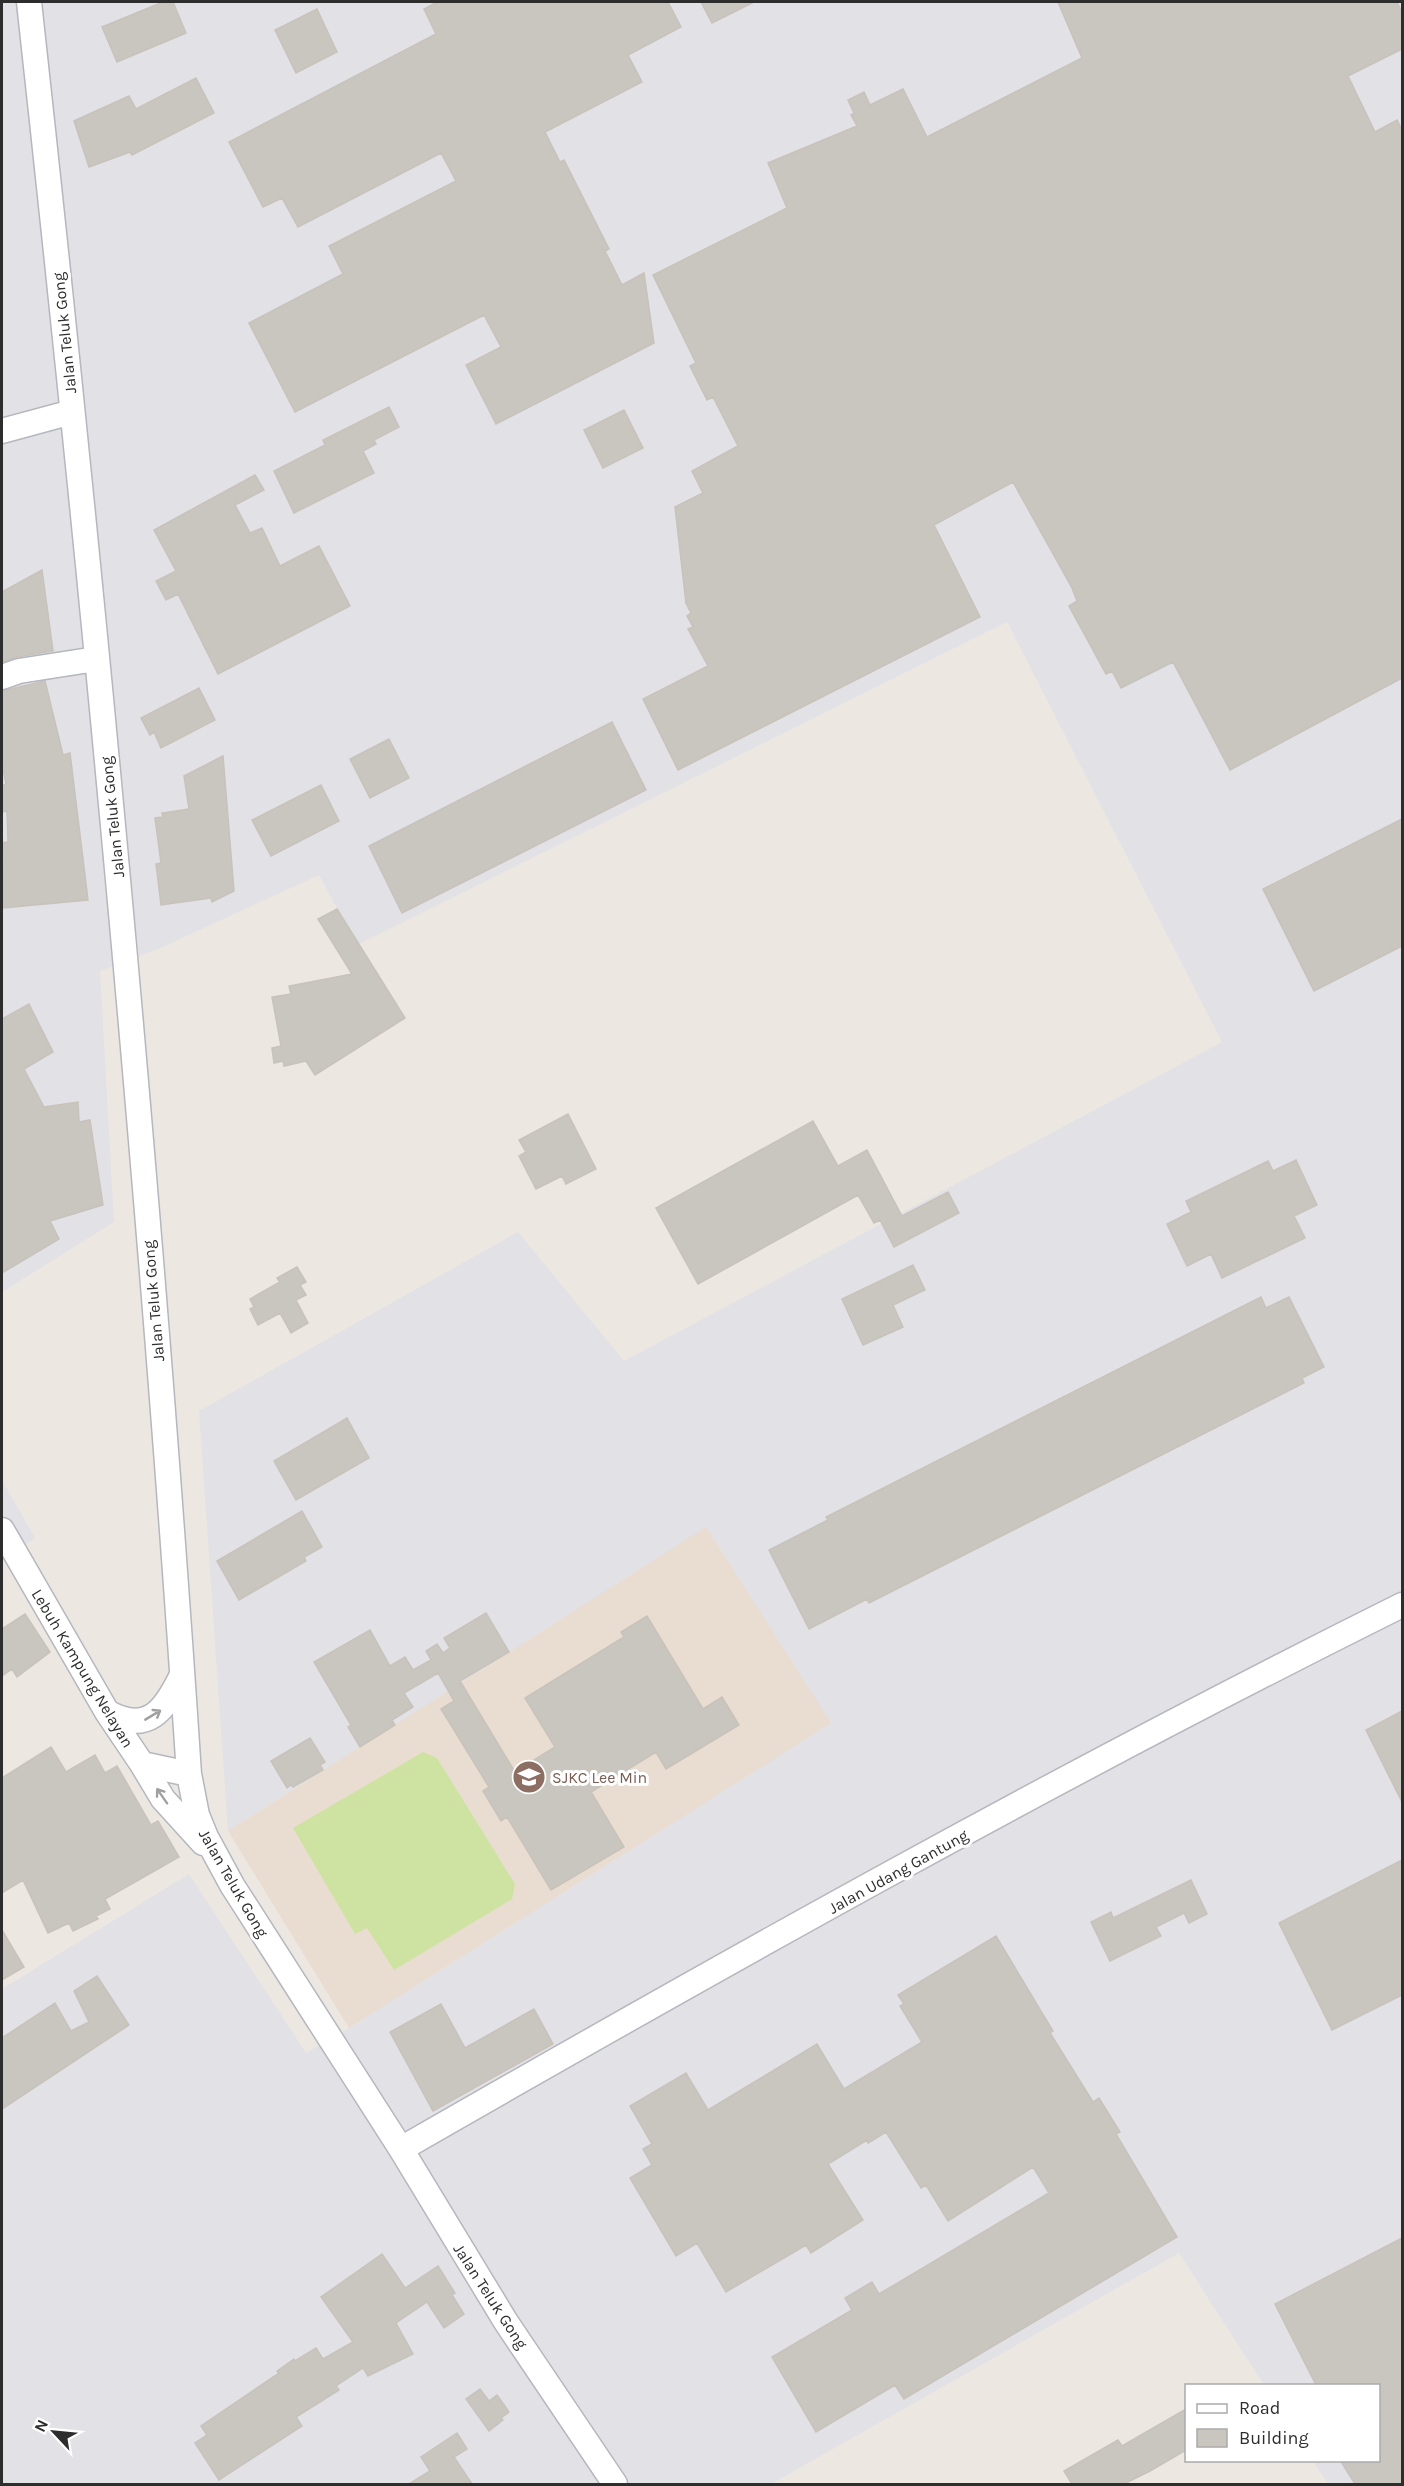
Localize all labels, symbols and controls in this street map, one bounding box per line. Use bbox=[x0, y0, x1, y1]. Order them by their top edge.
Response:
street label: Jalan Teluk Gong bbox=[49, 271, 80, 394]
street label: Jalan Teluk Gong bbox=[97, 755, 128, 878]
street label: Jalan Teluk Gong bbox=[139, 1239, 168, 1362]
street label: Lebuh Kampung Nelayan bbox=[28, 1585, 138, 1751]
one-way arrow bbox=[144, 1708, 161, 1720]
school or university icon: SJKC Lee Min bbox=[511, 1759, 547, 1795]
place label: SJKC Lee Min bbox=[552, 1768, 647, 1787]
one-way arrow bbox=[156, 1789, 168, 1805]
street label: Jalan Udang Gantung bbox=[825, 1825, 971, 1918]
street label: Jalan Teluk Gong bbox=[195, 1826, 272, 1941]
street label: Jalan Teluk Gong bbox=[449, 2240, 532, 2353]
legend bbox=[1185, 2384, 1380, 2462]
text: Road bbox=[1239, 2397, 1280, 2419]
north arrow bbox=[24, 2402, 84, 2462]
text: N bbox=[30, 2416, 52, 2435]
text: Building bbox=[1239, 2427, 1309, 2449]

